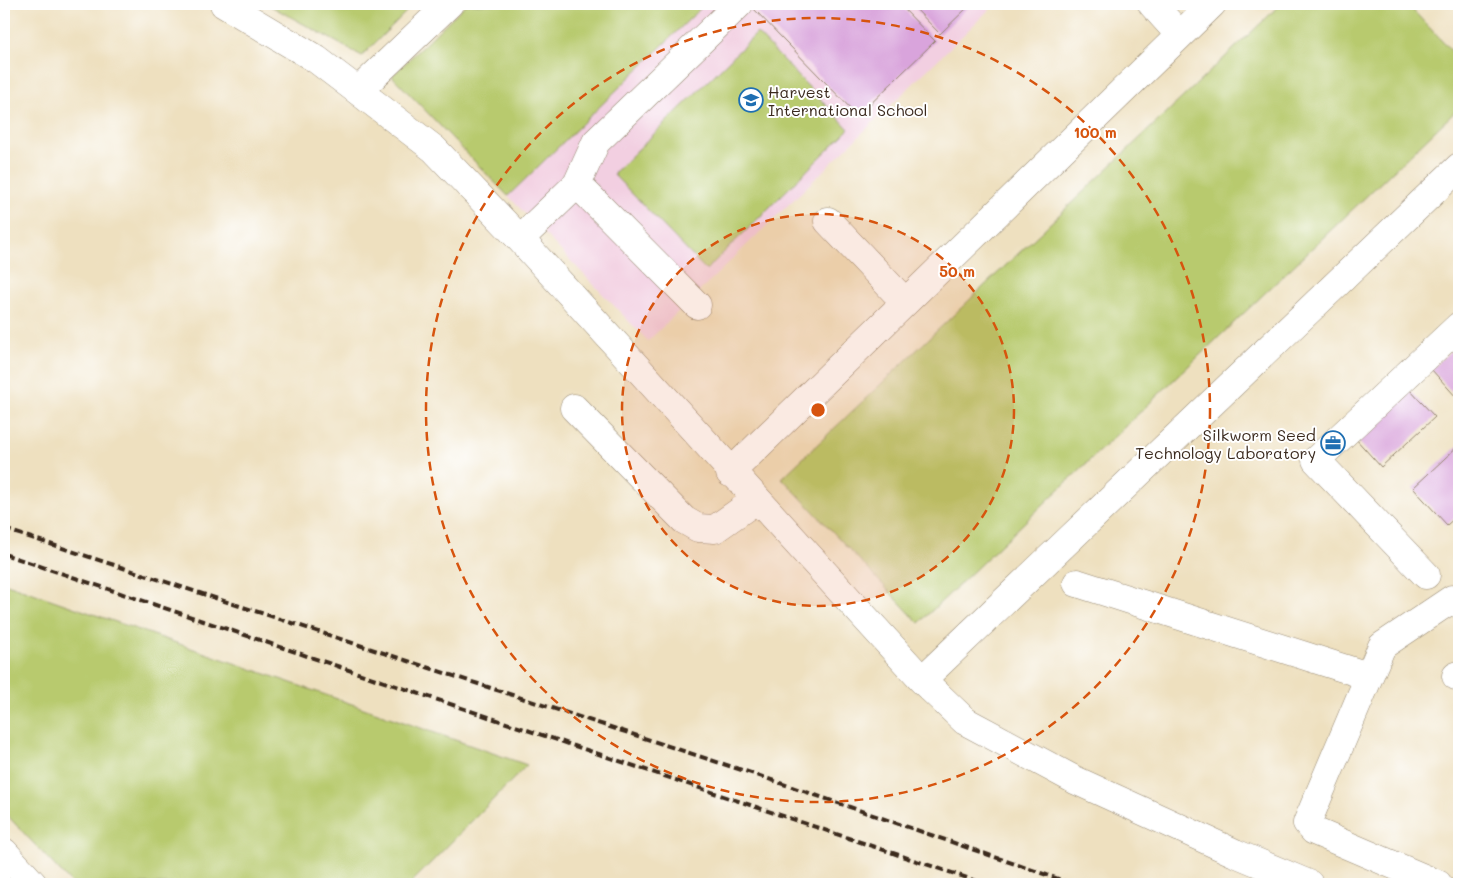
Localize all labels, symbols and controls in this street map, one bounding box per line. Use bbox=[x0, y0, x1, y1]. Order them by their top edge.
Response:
place label: Harvest International School bbox=[768, 81, 928, 120]
school or university icon: Harvest International School bbox=[738, 87, 764, 113]
text: 100 m bbox=[1073, 122, 1117, 142]
text: 50 m bbox=[939, 261, 975, 281]
centre of rings bbox=[809, 401, 827, 419]
place label: Silkworm Seed Technology Laboratory bbox=[1135, 424, 1316, 463]
office icon: Silkworm Seed Technology Laboratory bbox=[1320, 430, 1346, 456]

